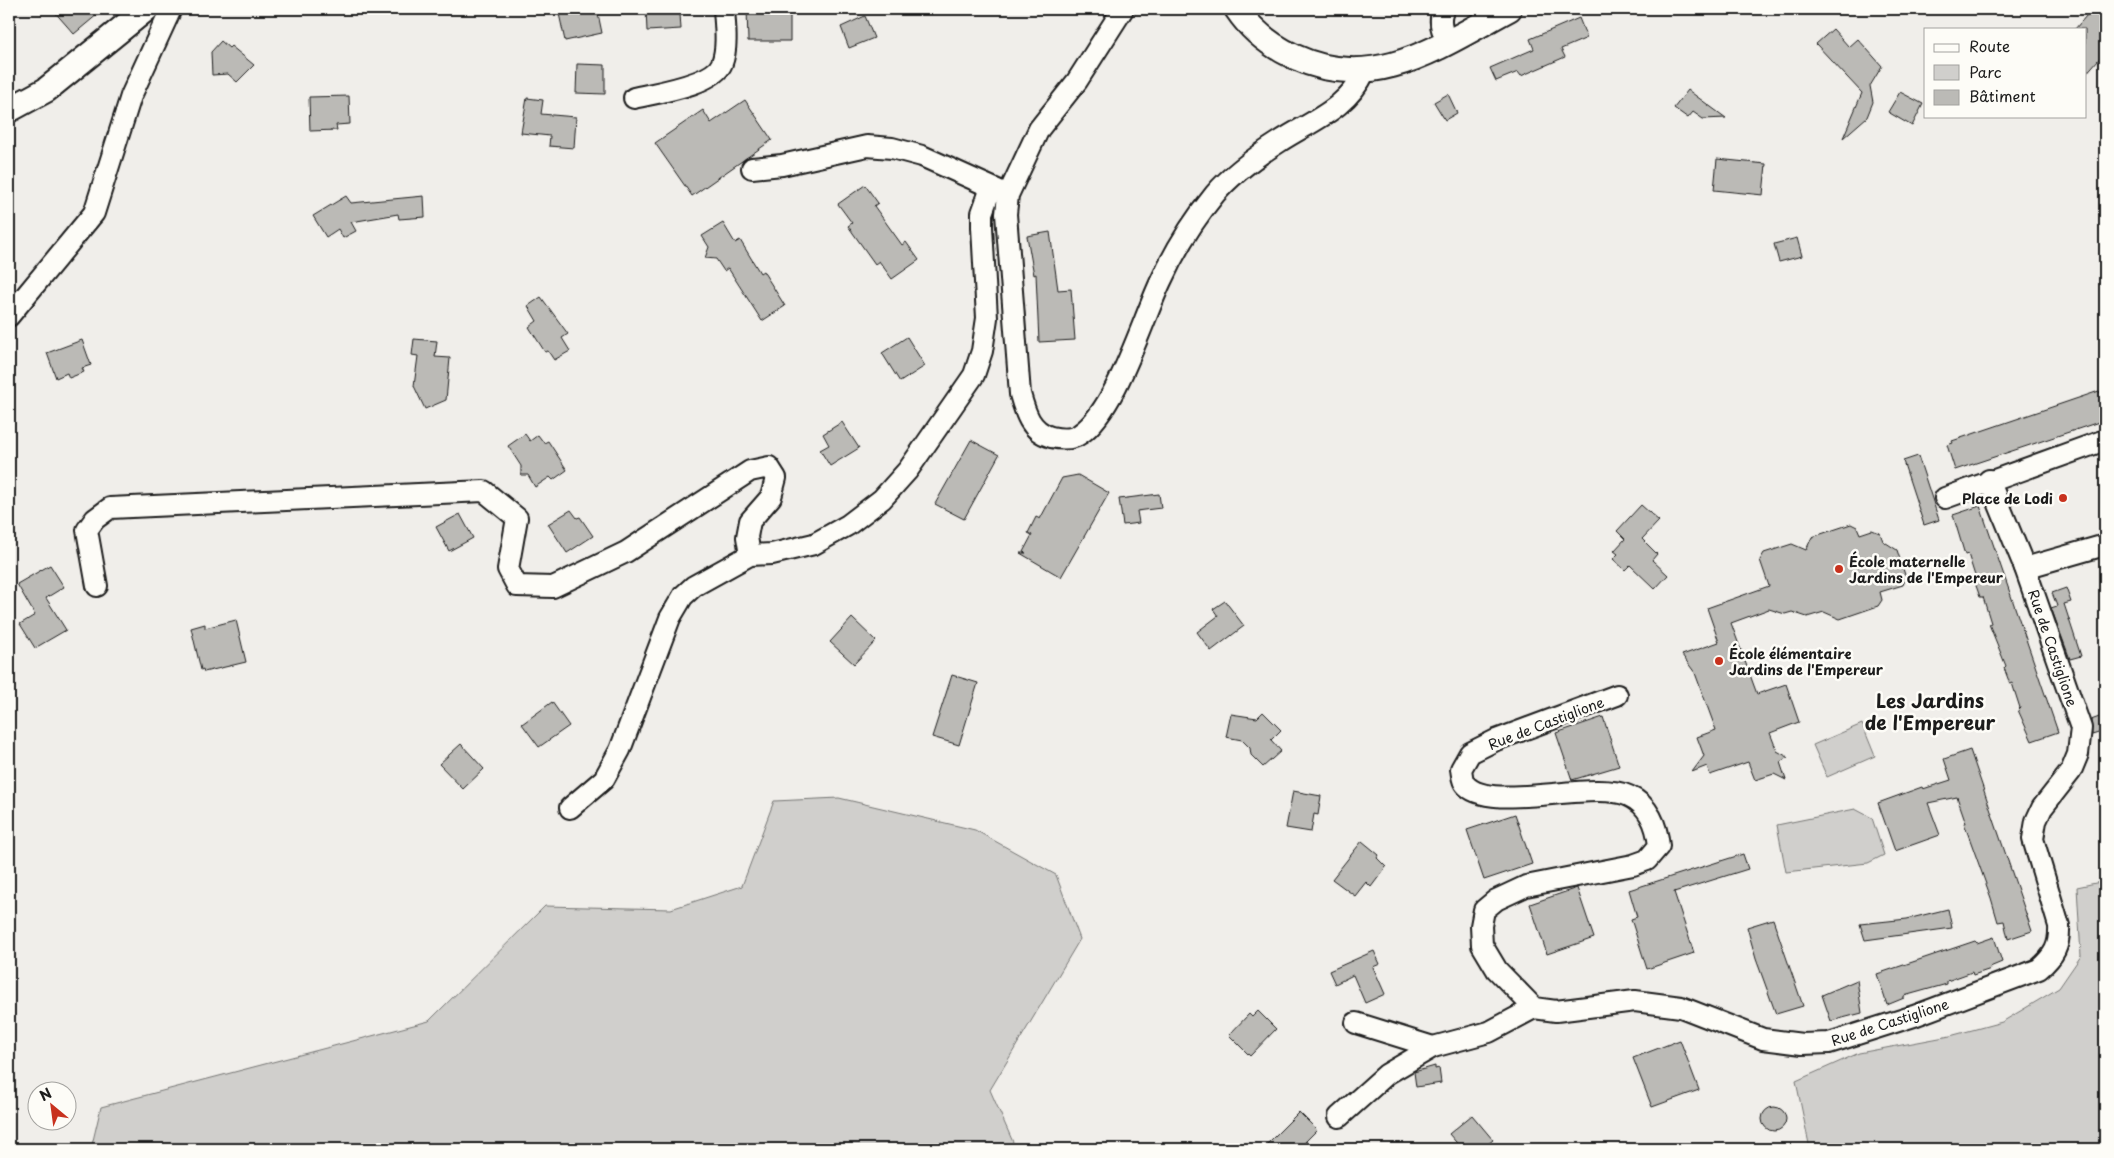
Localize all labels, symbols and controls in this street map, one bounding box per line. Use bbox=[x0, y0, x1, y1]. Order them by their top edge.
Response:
legend bbox=[1924, 28, 2086, 118]
text: Route bbox=[1969, 34, 2010, 57]
text: Parc bbox=[1969, 60, 2002, 83]
text: Bâtiment bbox=[1969, 84, 2036, 107]
place label: Place de Lodi bbox=[1962, 488, 2053, 509]
marker: Place de Lodi bbox=[2057, 492, 2069, 504]
place label: École maternelle Jardins de l'Empereur bbox=[1849, 551, 2004, 588]
marker: École maternelle Jardins de l'Empereur bbox=[1833, 563, 1845, 575]
street label: Rue de Castiglione bbox=[2023, 587, 2083, 710]
place label: École élémentaire Jardins de l'Empereur bbox=[1729, 643, 1884, 680]
marker: École élémentaire Jardins de l'Empereur bbox=[1713, 655, 1725, 667]
district label: Les Jardins de l'Empereur bbox=[1865, 686, 1996, 736]
street label: Rue de Castiglione bbox=[1485, 691, 1607, 755]
street label: Rue de Castiglione bbox=[1828, 993, 1952, 1051]
north arrow bbox=[28, 1080, 78, 1130]
text: N bbox=[36, 1082, 55, 1106]

